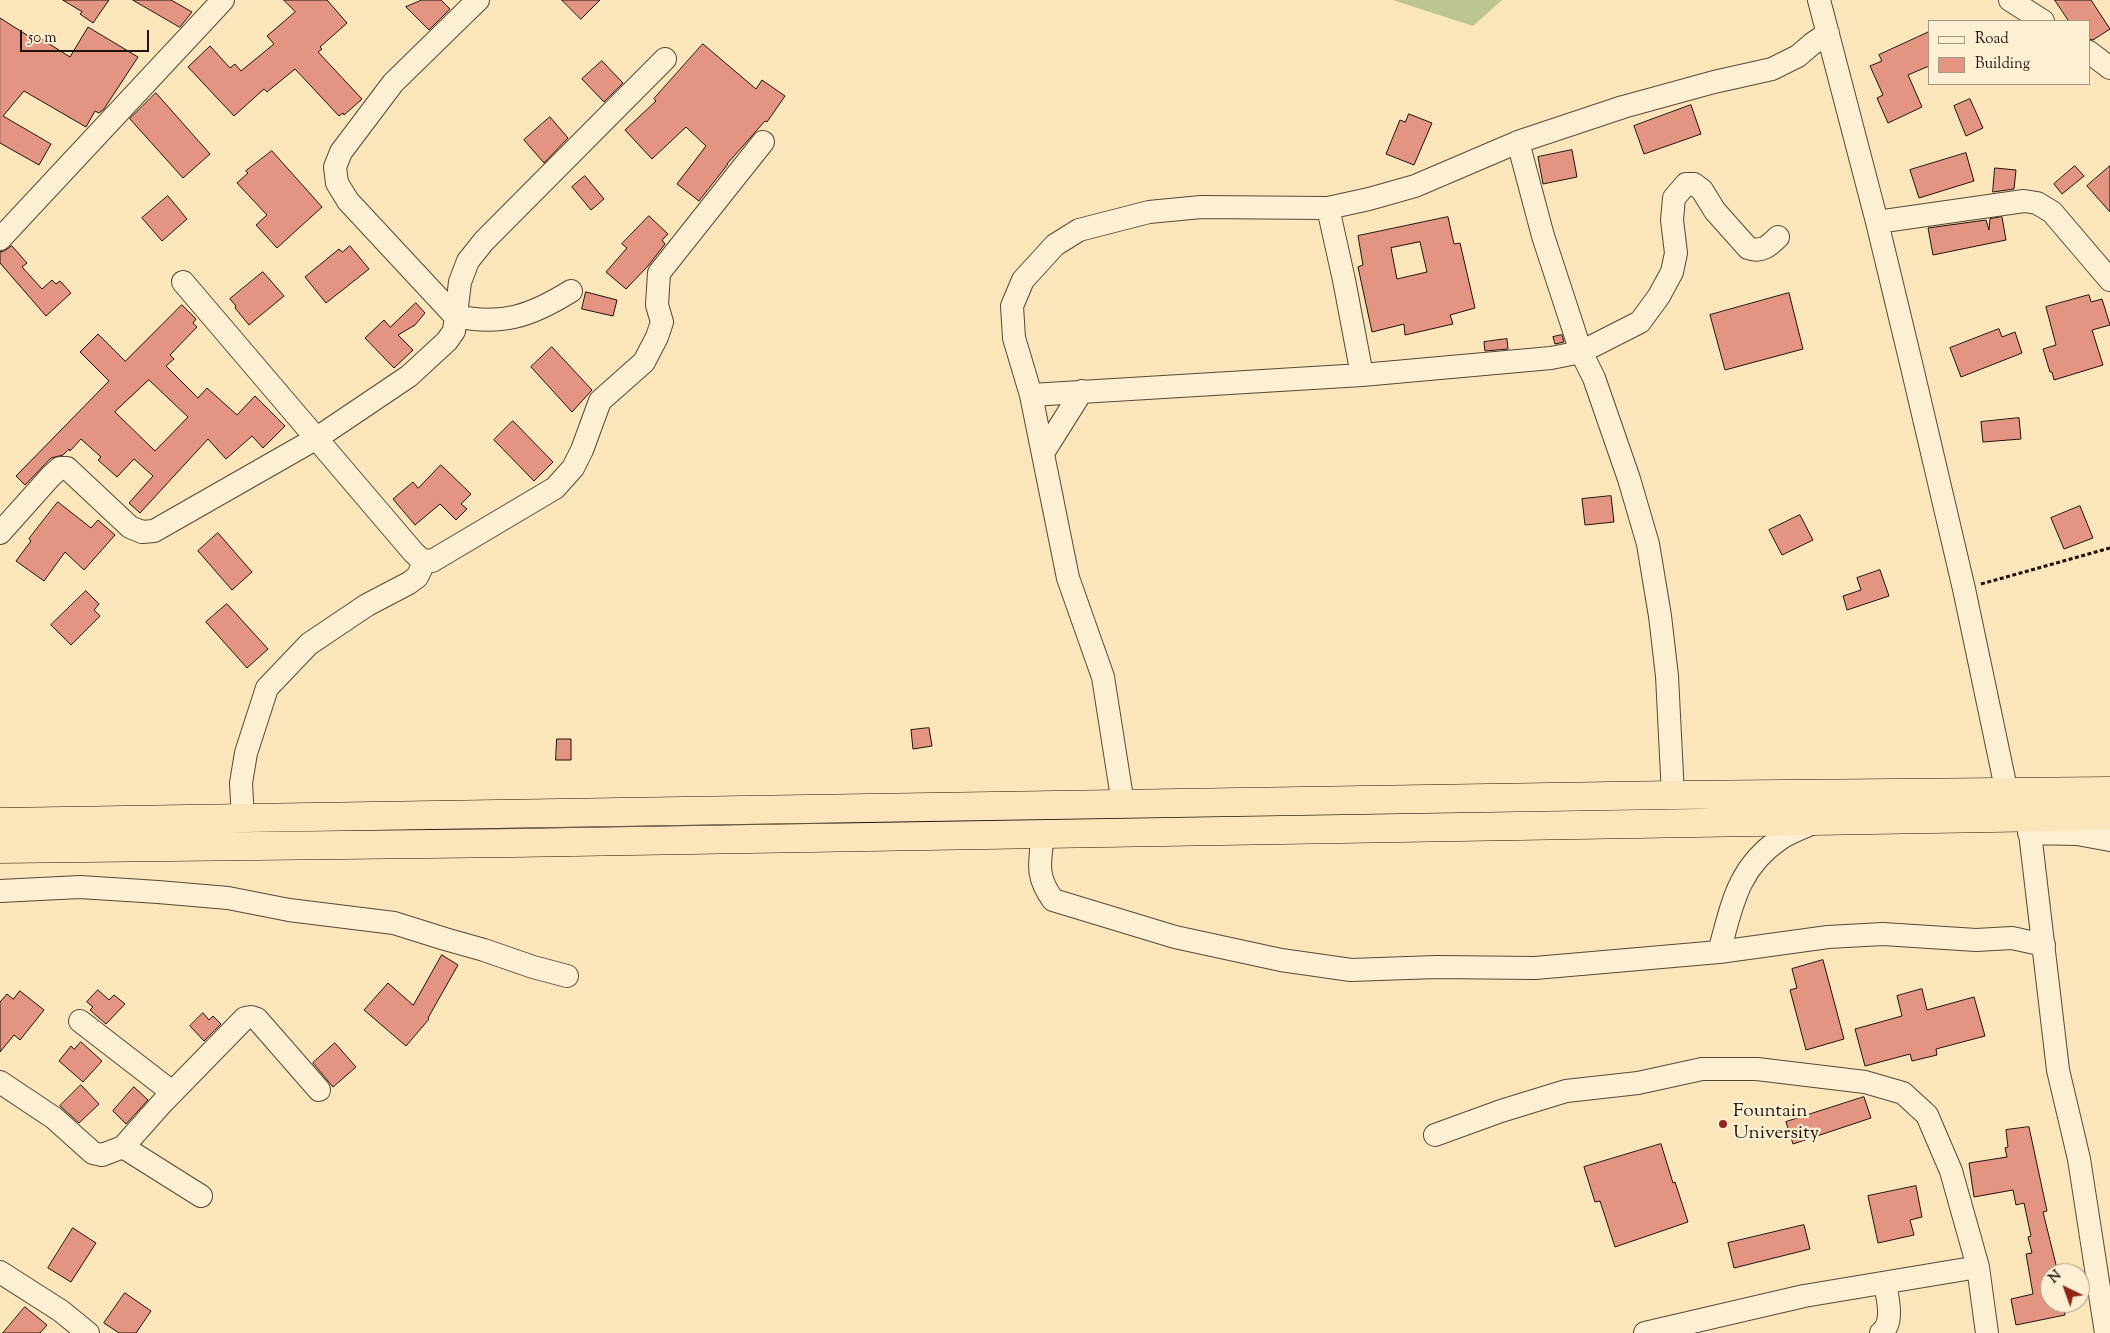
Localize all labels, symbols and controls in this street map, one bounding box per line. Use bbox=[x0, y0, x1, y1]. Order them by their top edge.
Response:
scale bar bbox=[22, 20, 151, 52]
legend bbox=[1928, 20, 2090, 85]
text: 50 m bbox=[28, 28, 57, 49]
text: Road bbox=[1975, 29, 2009, 50]
text: Building bbox=[1975, 54, 2030, 75]
place label: Fountain University bbox=[1733, 1102, 1819, 1146]
marker: Fountain University bbox=[1717, 1118, 1729, 1130]
north arrow bbox=[2040, 1263, 2090, 1313]
text: N bbox=[2045, 1266, 2066, 1289]

